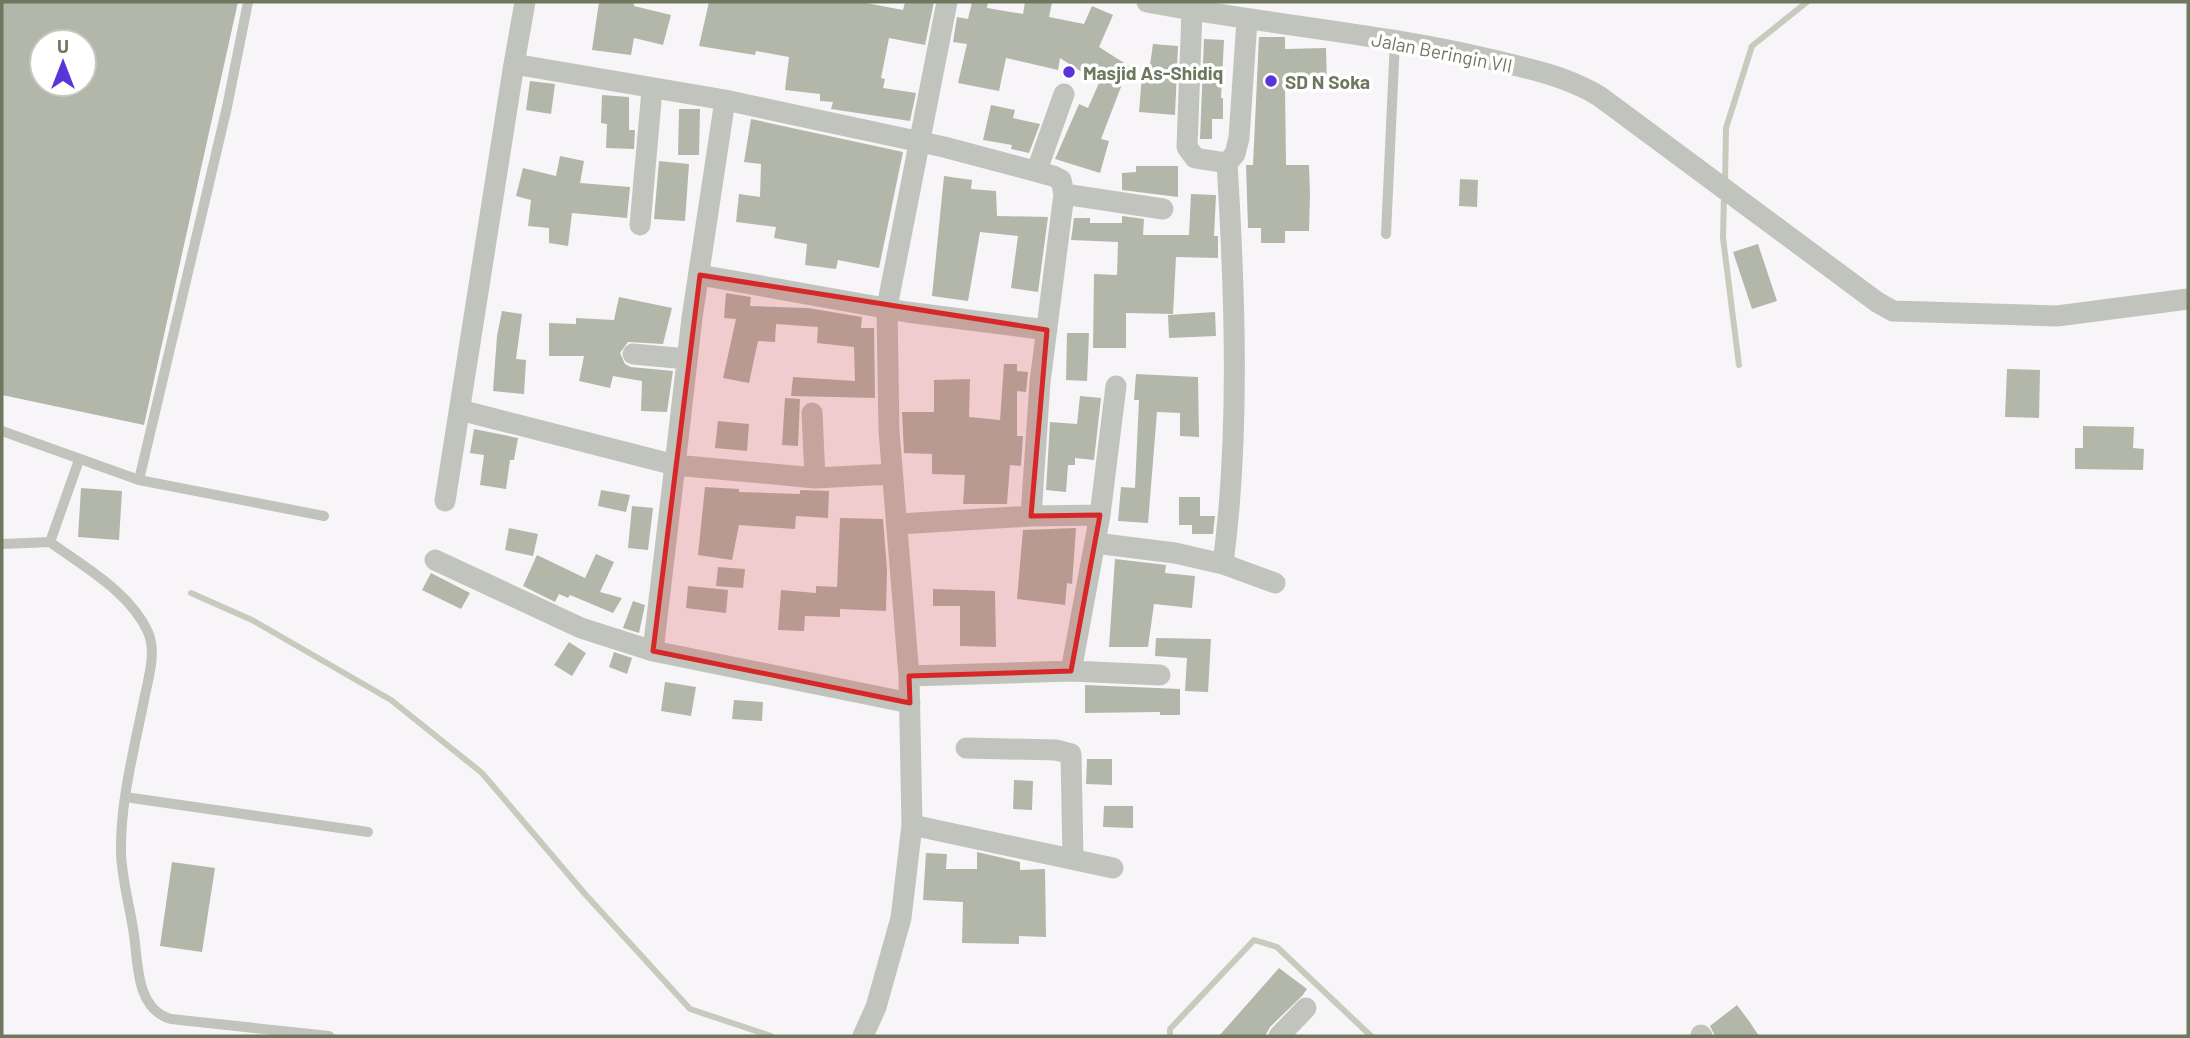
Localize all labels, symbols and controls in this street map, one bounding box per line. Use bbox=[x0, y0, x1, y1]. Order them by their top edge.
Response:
street label: Jalan Beringin VII bbox=[1370, 27, 1514, 77]
north arrow bbox=[28, 28, 98, 98]
text: U bbox=[57, 34, 69, 57]
place label: Masjid As-Shidiq bbox=[1083, 61, 1223, 84]
marker: Masjid As-Shidiq bbox=[1061, 64, 1077, 80]
place label: SD N Soka bbox=[1285, 70, 1370, 93]
marker: SD N Soka bbox=[1263, 73, 1279, 89]

